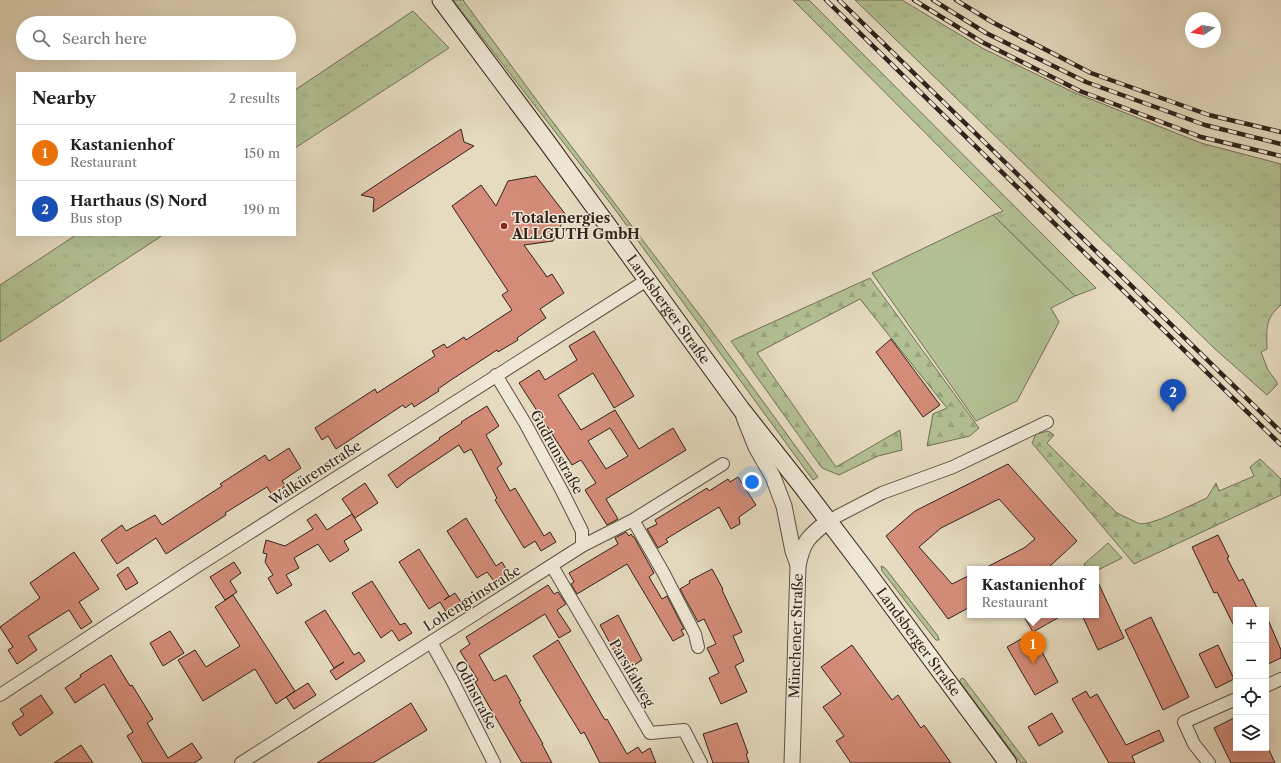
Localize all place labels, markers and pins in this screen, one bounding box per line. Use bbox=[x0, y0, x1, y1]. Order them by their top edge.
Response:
place label: Totalenergies ALLGUTH GmbH bbox=[511, 209, 640, 243]
marker: Totalenergies ALLGUTH GmbH bbox=[499, 221, 509, 231]
pin: 2 bbox=[1160, 379, 1186, 412]
pin: 1 bbox=[1020, 631, 1046, 664]

